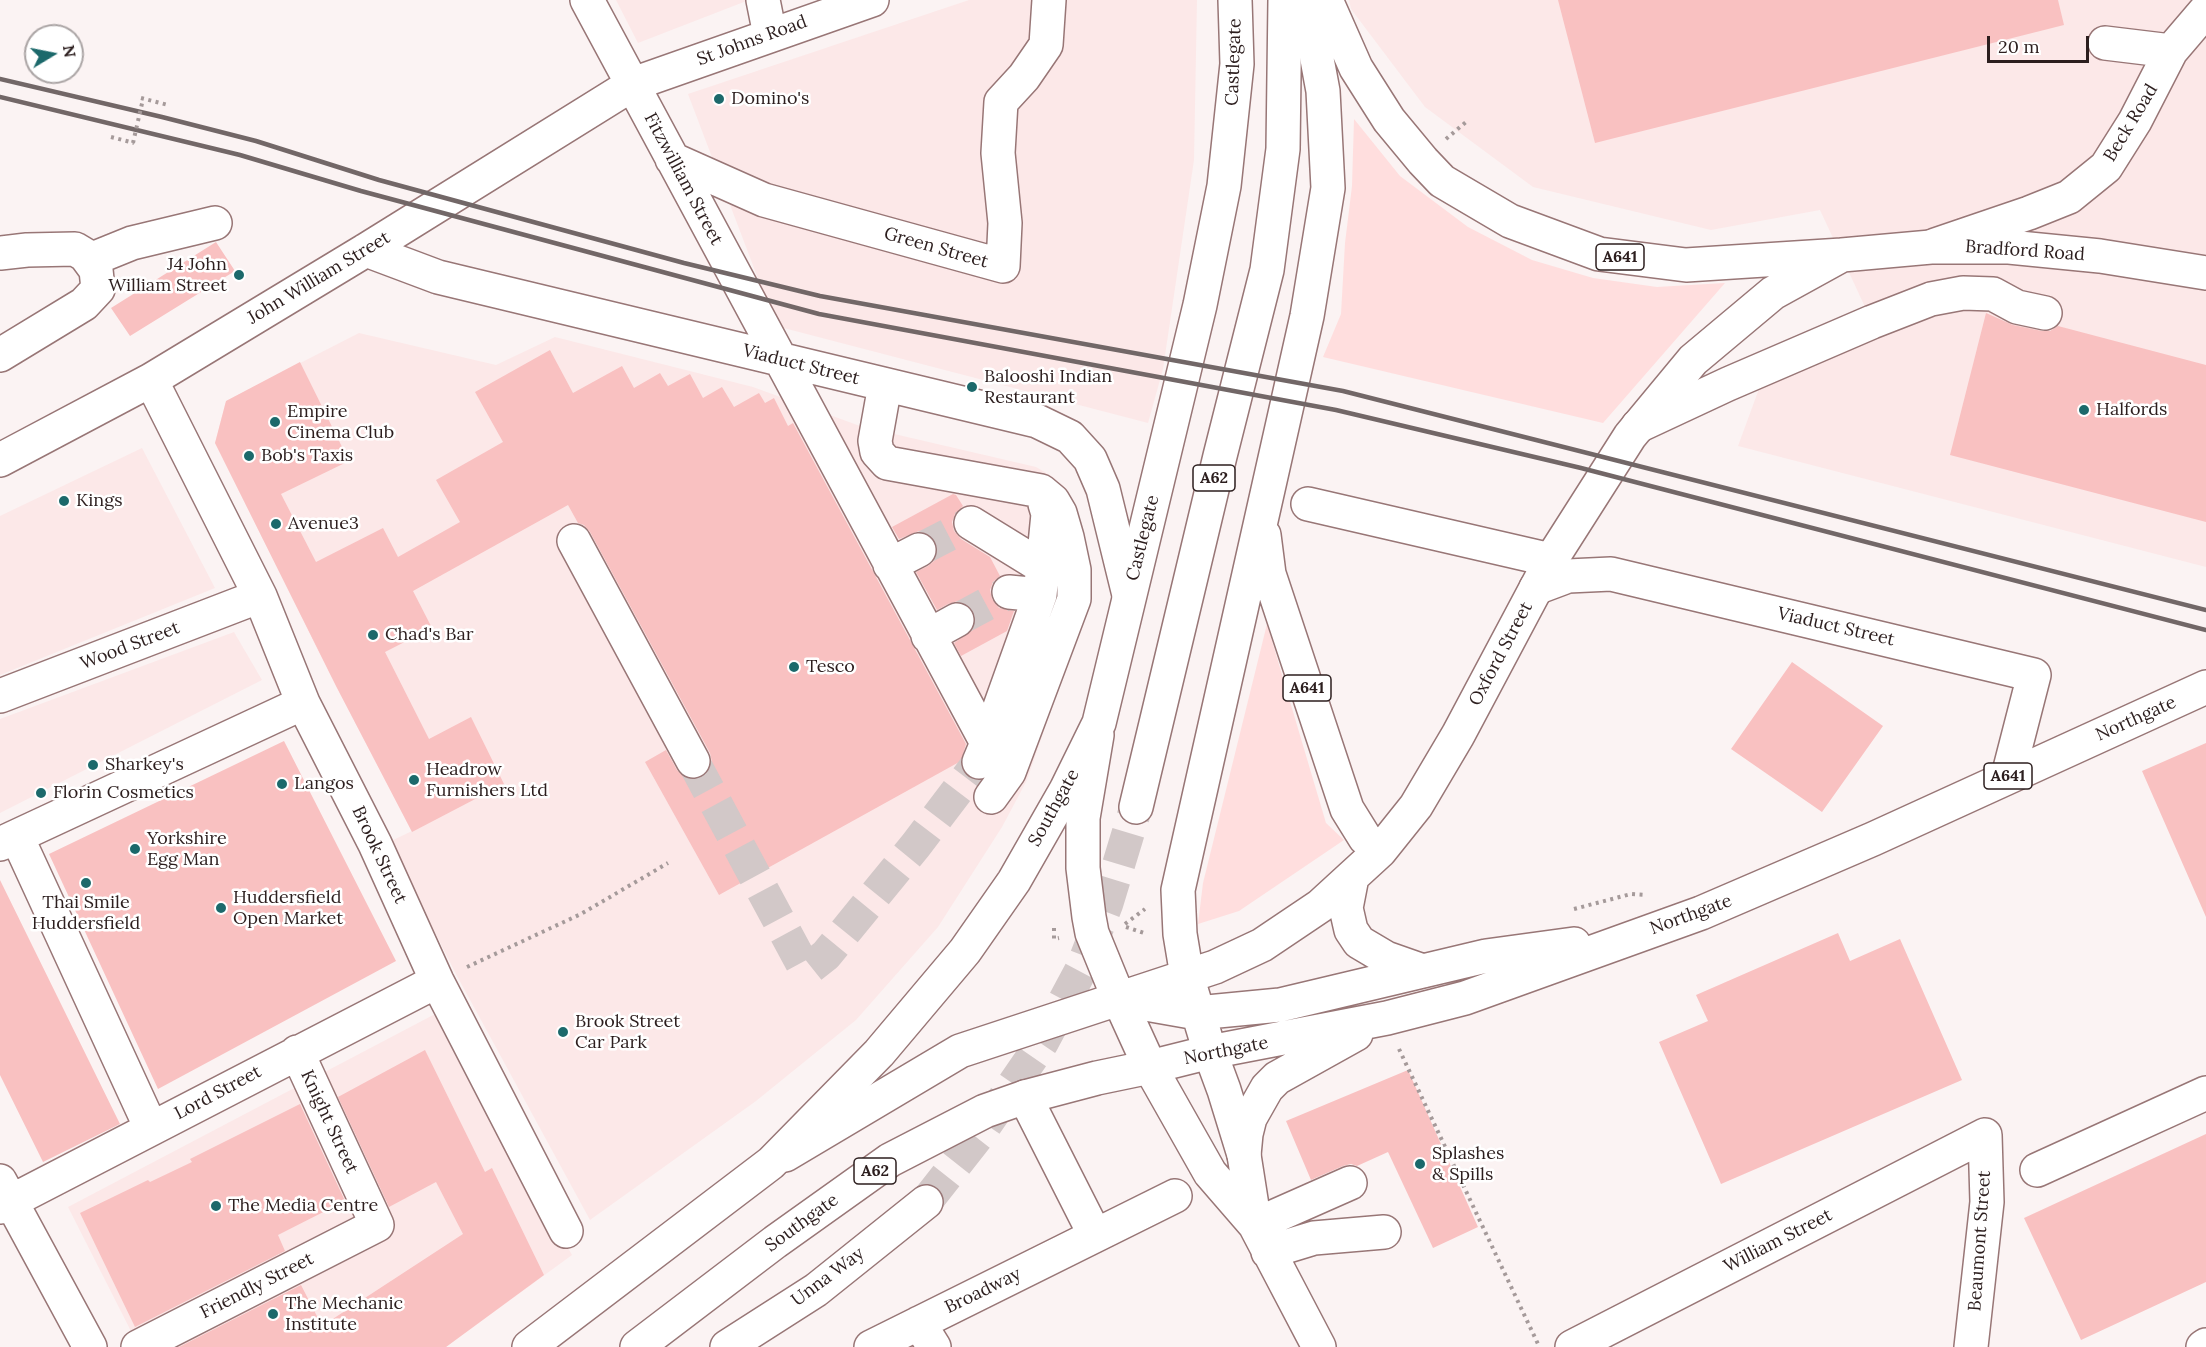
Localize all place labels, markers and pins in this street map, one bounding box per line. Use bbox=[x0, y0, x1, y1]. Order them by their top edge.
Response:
place label: Domino's bbox=[731, 88, 809, 110]
marker: Domino's bbox=[712, 92, 726, 106]
place label: J4 John William Street bbox=[108, 254, 227, 296]
marker: J4 John William Street bbox=[232, 268, 246, 282]
place label: Balooshi Indian Restaurant bbox=[984, 366, 1112, 409]
marker: Balooshi Indian Restaurant bbox=[965, 380, 979, 394]
place label: Halfords bbox=[2096, 399, 2167, 421]
place label: Empire Cinema Club bbox=[287, 401, 394, 444]
marker: Halfords bbox=[2077, 403, 2091, 417]
marker: Empire Cinema Club bbox=[268, 415, 282, 429]
place label: Bob's Taxis bbox=[261, 445, 353, 467]
marker: Bob's Taxis bbox=[242, 449, 256, 463]
place label: Kings bbox=[76, 490, 123, 512]
marker: Kings bbox=[57, 494, 71, 508]
place label: Avenue3 bbox=[288, 513, 359, 535]
marker: Avenue3 bbox=[269, 517, 283, 531]
place label: Chad's Bar bbox=[385, 624, 474, 646]
marker: Chad's Bar bbox=[366, 628, 380, 642]
place label: Tesco bbox=[806, 656, 855, 678]
marker: Tesco bbox=[787, 660, 801, 674]
place label: Sharkey's bbox=[105, 754, 184, 776]
marker: Sharkey's bbox=[86, 758, 100, 772]
place label: Headrow Furnishers Ltd bbox=[426, 759, 548, 802]
place label: Langos bbox=[294, 773, 354, 795]
marker: Headrow Furnishers Ltd bbox=[407, 773, 421, 787]
marker: Langos bbox=[275, 777, 289, 791]
place label: Florin Cosmetics bbox=[53, 782, 194, 804]
marker: Florin Cosmetics bbox=[34, 786, 48, 800]
place label: Yorkshire Egg Man bbox=[147, 828, 227, 870]
marker: Yorkshire Egg Man bbox=[128, 842, 142, 856]
marker: Thai Smile Huddersfield bbox=[79, 876, 93, 890]
place label: Huddersfield Open Market bbox=[233, 887, 343, 930]
place label: Thai Smile Huddersfield bbox=[32, 892, 140, 934]
marker: Huddersfield Open Market bbox=[214, 901, 228, 915]
place label: Brook Street Car Park bbox=[575, 1011, 680, 1054]
marker: Brook Street Car Park bbox=[556, 1025, 570, 1039]
place label: Splashes & Spills bbox=[1432, 1143, 1504, 1186]
marker: Splashes & Spills bbox=[1413, 1157, 1427, 1171]
place label: The Media Centre bbox=[228, 1195, 378, 1217]
marker: The Media Centre bbox=[209, 1199, 223, 1213]
place label: The Mechanic Institute bbox=[285, 1293, 403, 1336]
marker: The Mechanic Institute bbox=[266, 1307, 280, 1321]

